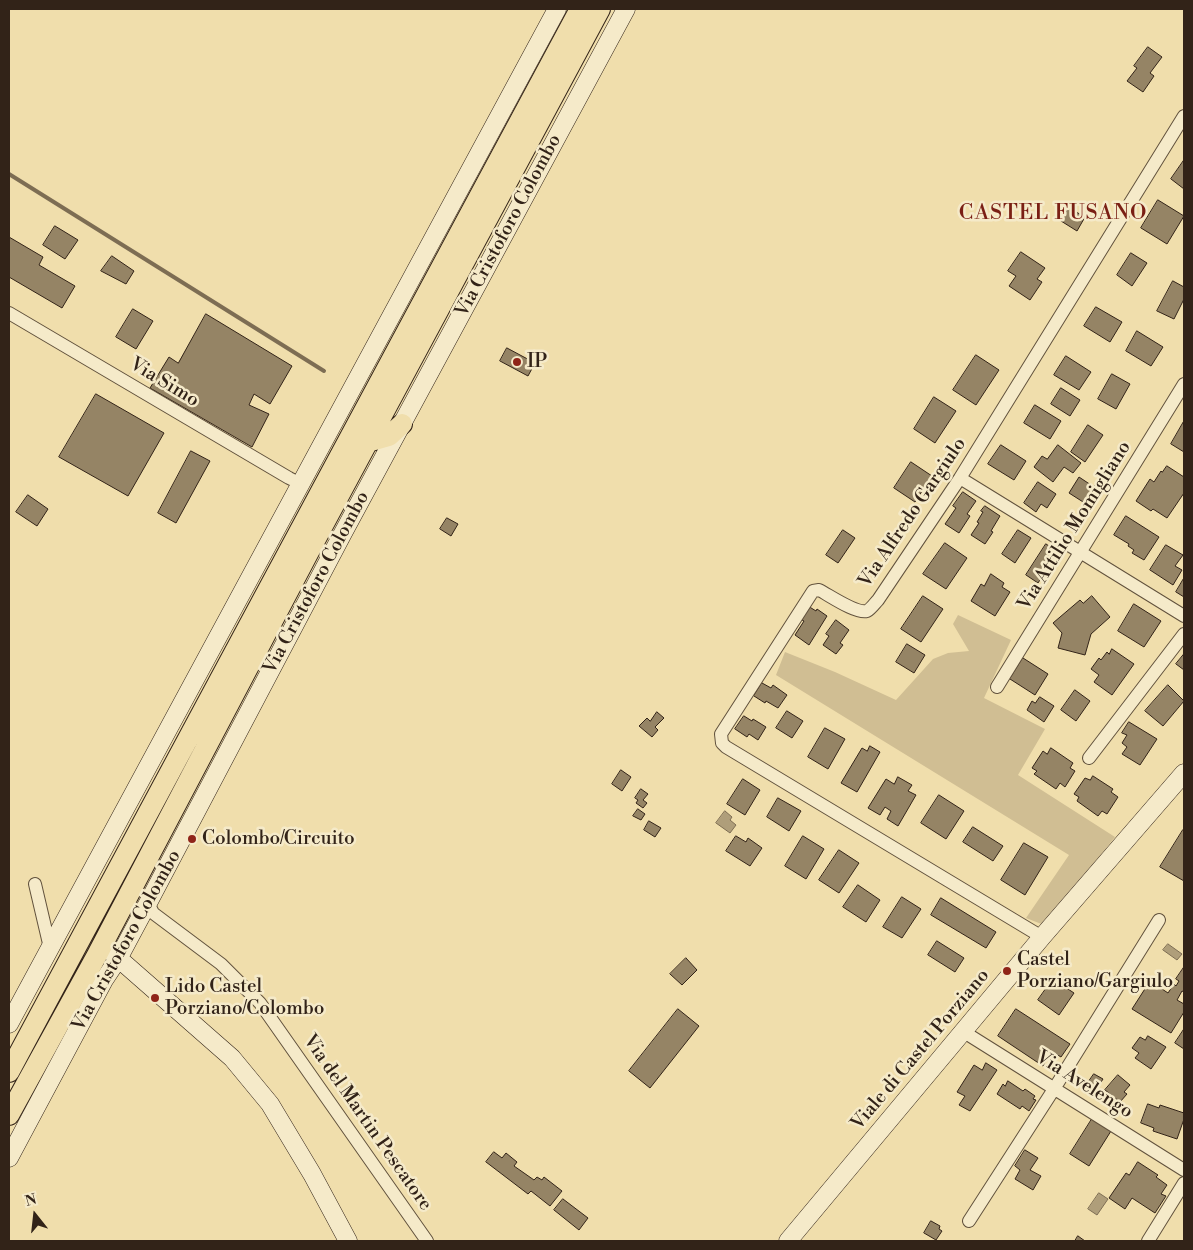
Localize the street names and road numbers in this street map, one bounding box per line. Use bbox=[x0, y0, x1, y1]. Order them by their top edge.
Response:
street label: Via Cristoforo Colombo bbox=[451, 131, 567, 321]
street label: Via Simo bbox=[125, 353, 203, 413]
street label: Via Alfredo Gargiulo bbox=[854, 434, 972, 592]
street label: Via Attilio Momigliano bbox=[1014, 437, 1136, 615]
street label: Via Cristoforo Colombo bbox=[259, 488, 375, 678]
street label: Via Cristoforo Colombo bbox=[68, 846, 186, 1036]
street label: Viale di Castel Porziano bbox=[847, 965, 995, 1135]
street label: Via del Martin Pescatore bbox=[298, 1031, 436, 1215]
street label: Via Avelengo bbox=[1031, 1046, 1137, 1124]

